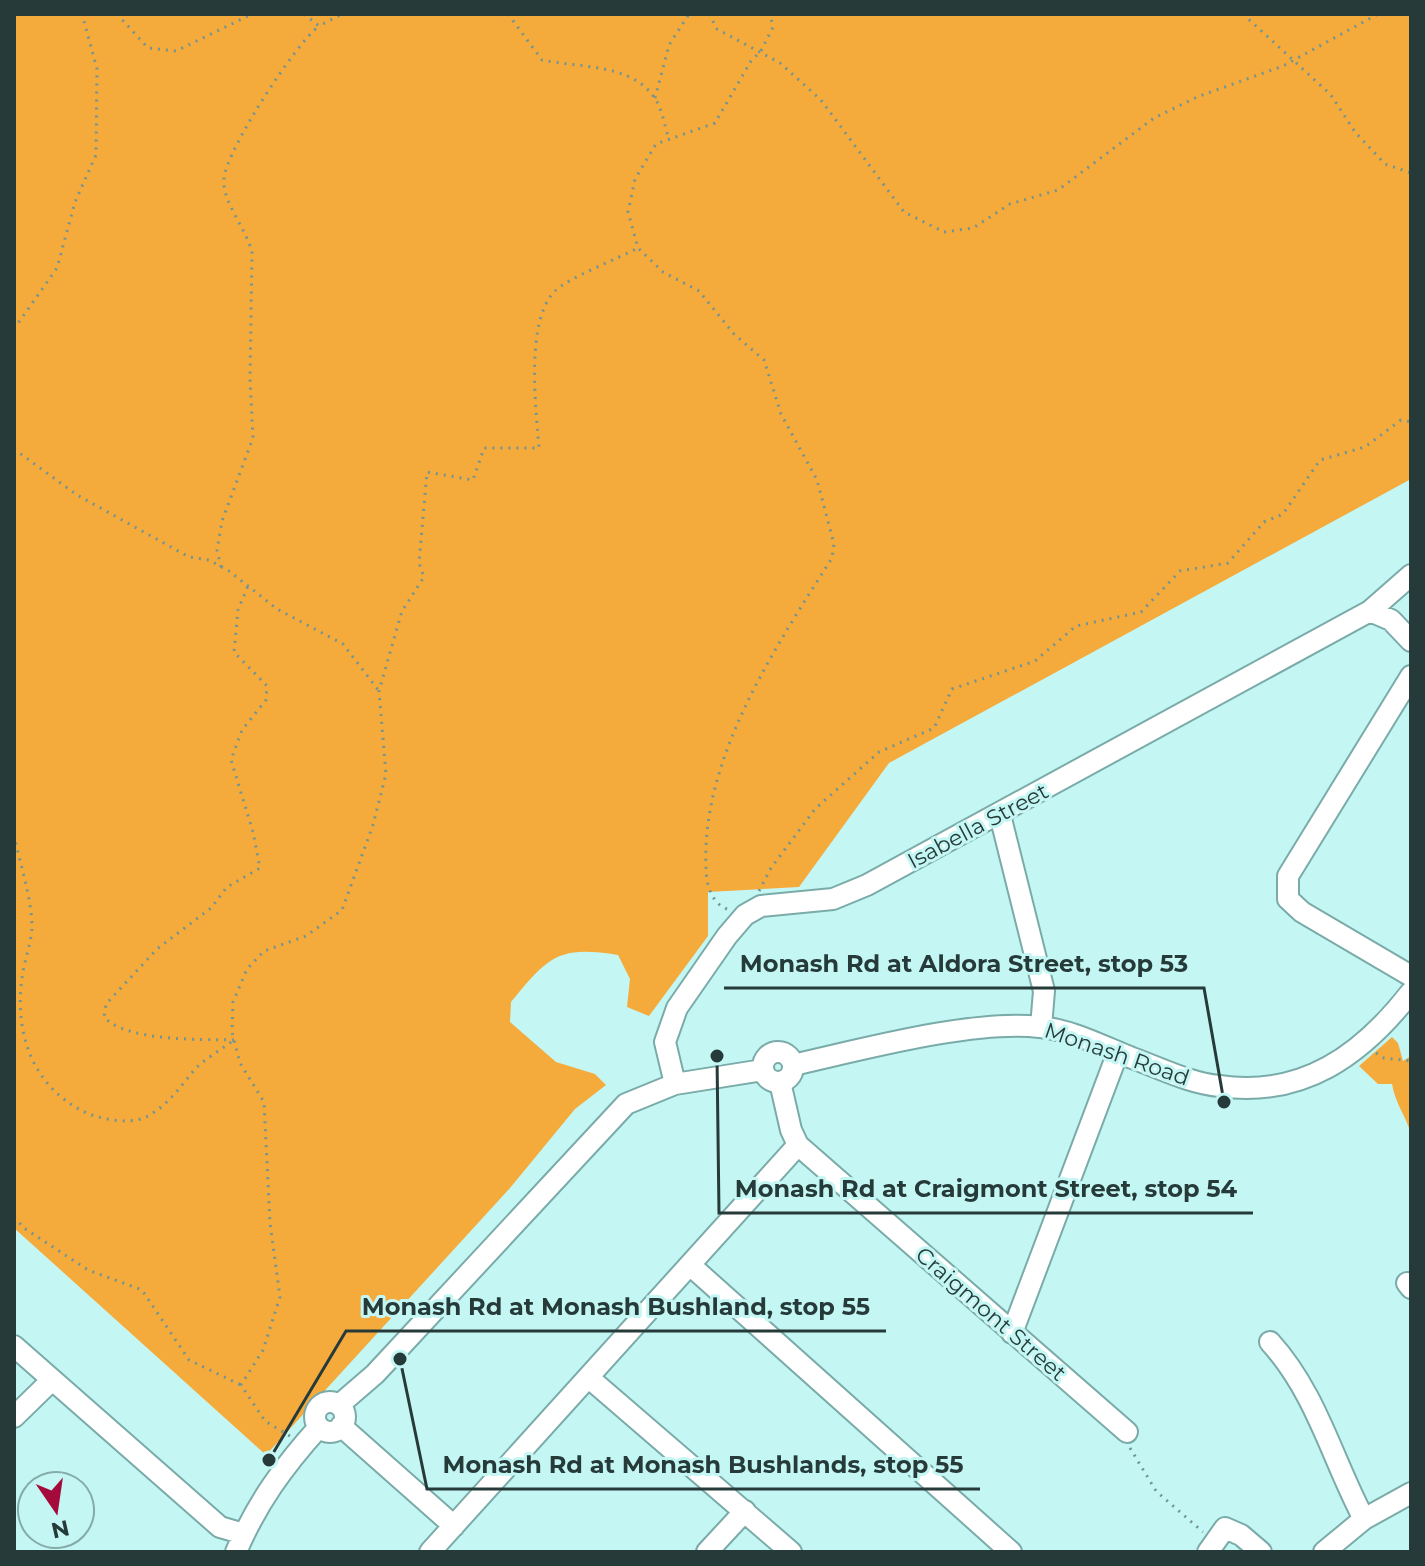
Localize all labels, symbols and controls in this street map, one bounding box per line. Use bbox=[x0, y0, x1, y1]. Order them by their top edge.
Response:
street label: Isabella Street bbox=[903, 778, 1053, 874]
callout: Monash Rd at Aldora Street, stop 53 bbox=[724, 940, 1204, 988]
text: Monash Rd at Aldora Street, stop 53 bbox=[740, 949, 1188, 978]
street label: Monash Road bbox=[1041, 1017, 1193, 1091]
callout: Monash Rd at Craigmont Street, stop 54 bbox=[719, 1165, 1253, 1213]
text: Monash Rd at Craigmont Street, stop 54 bbox=[735, 1174, 1238, 1203]
street label: Craigmont Street bbox=[910, 1241, 1072, 1387]
callout: Monash Rd at Monash Bushland, stop 55 bbox=[346, 1283, 886, 1331]
text: Monash Rd at Monash Bushland, stop 55 bbox=[362, 1292, 870, 1321]
callout: Monash Rd at Monash Bushlands, stop 55 bbox=[427, 1441, 980, 1489]
text: Monash Rd at Monash Bushlands, stop 55 bbox=[443, 1450, 964, 1479]
north arrow bbox=[16, 1470, 96, 1550]
text: N bbox=[49, 1514, 72, 1544]

